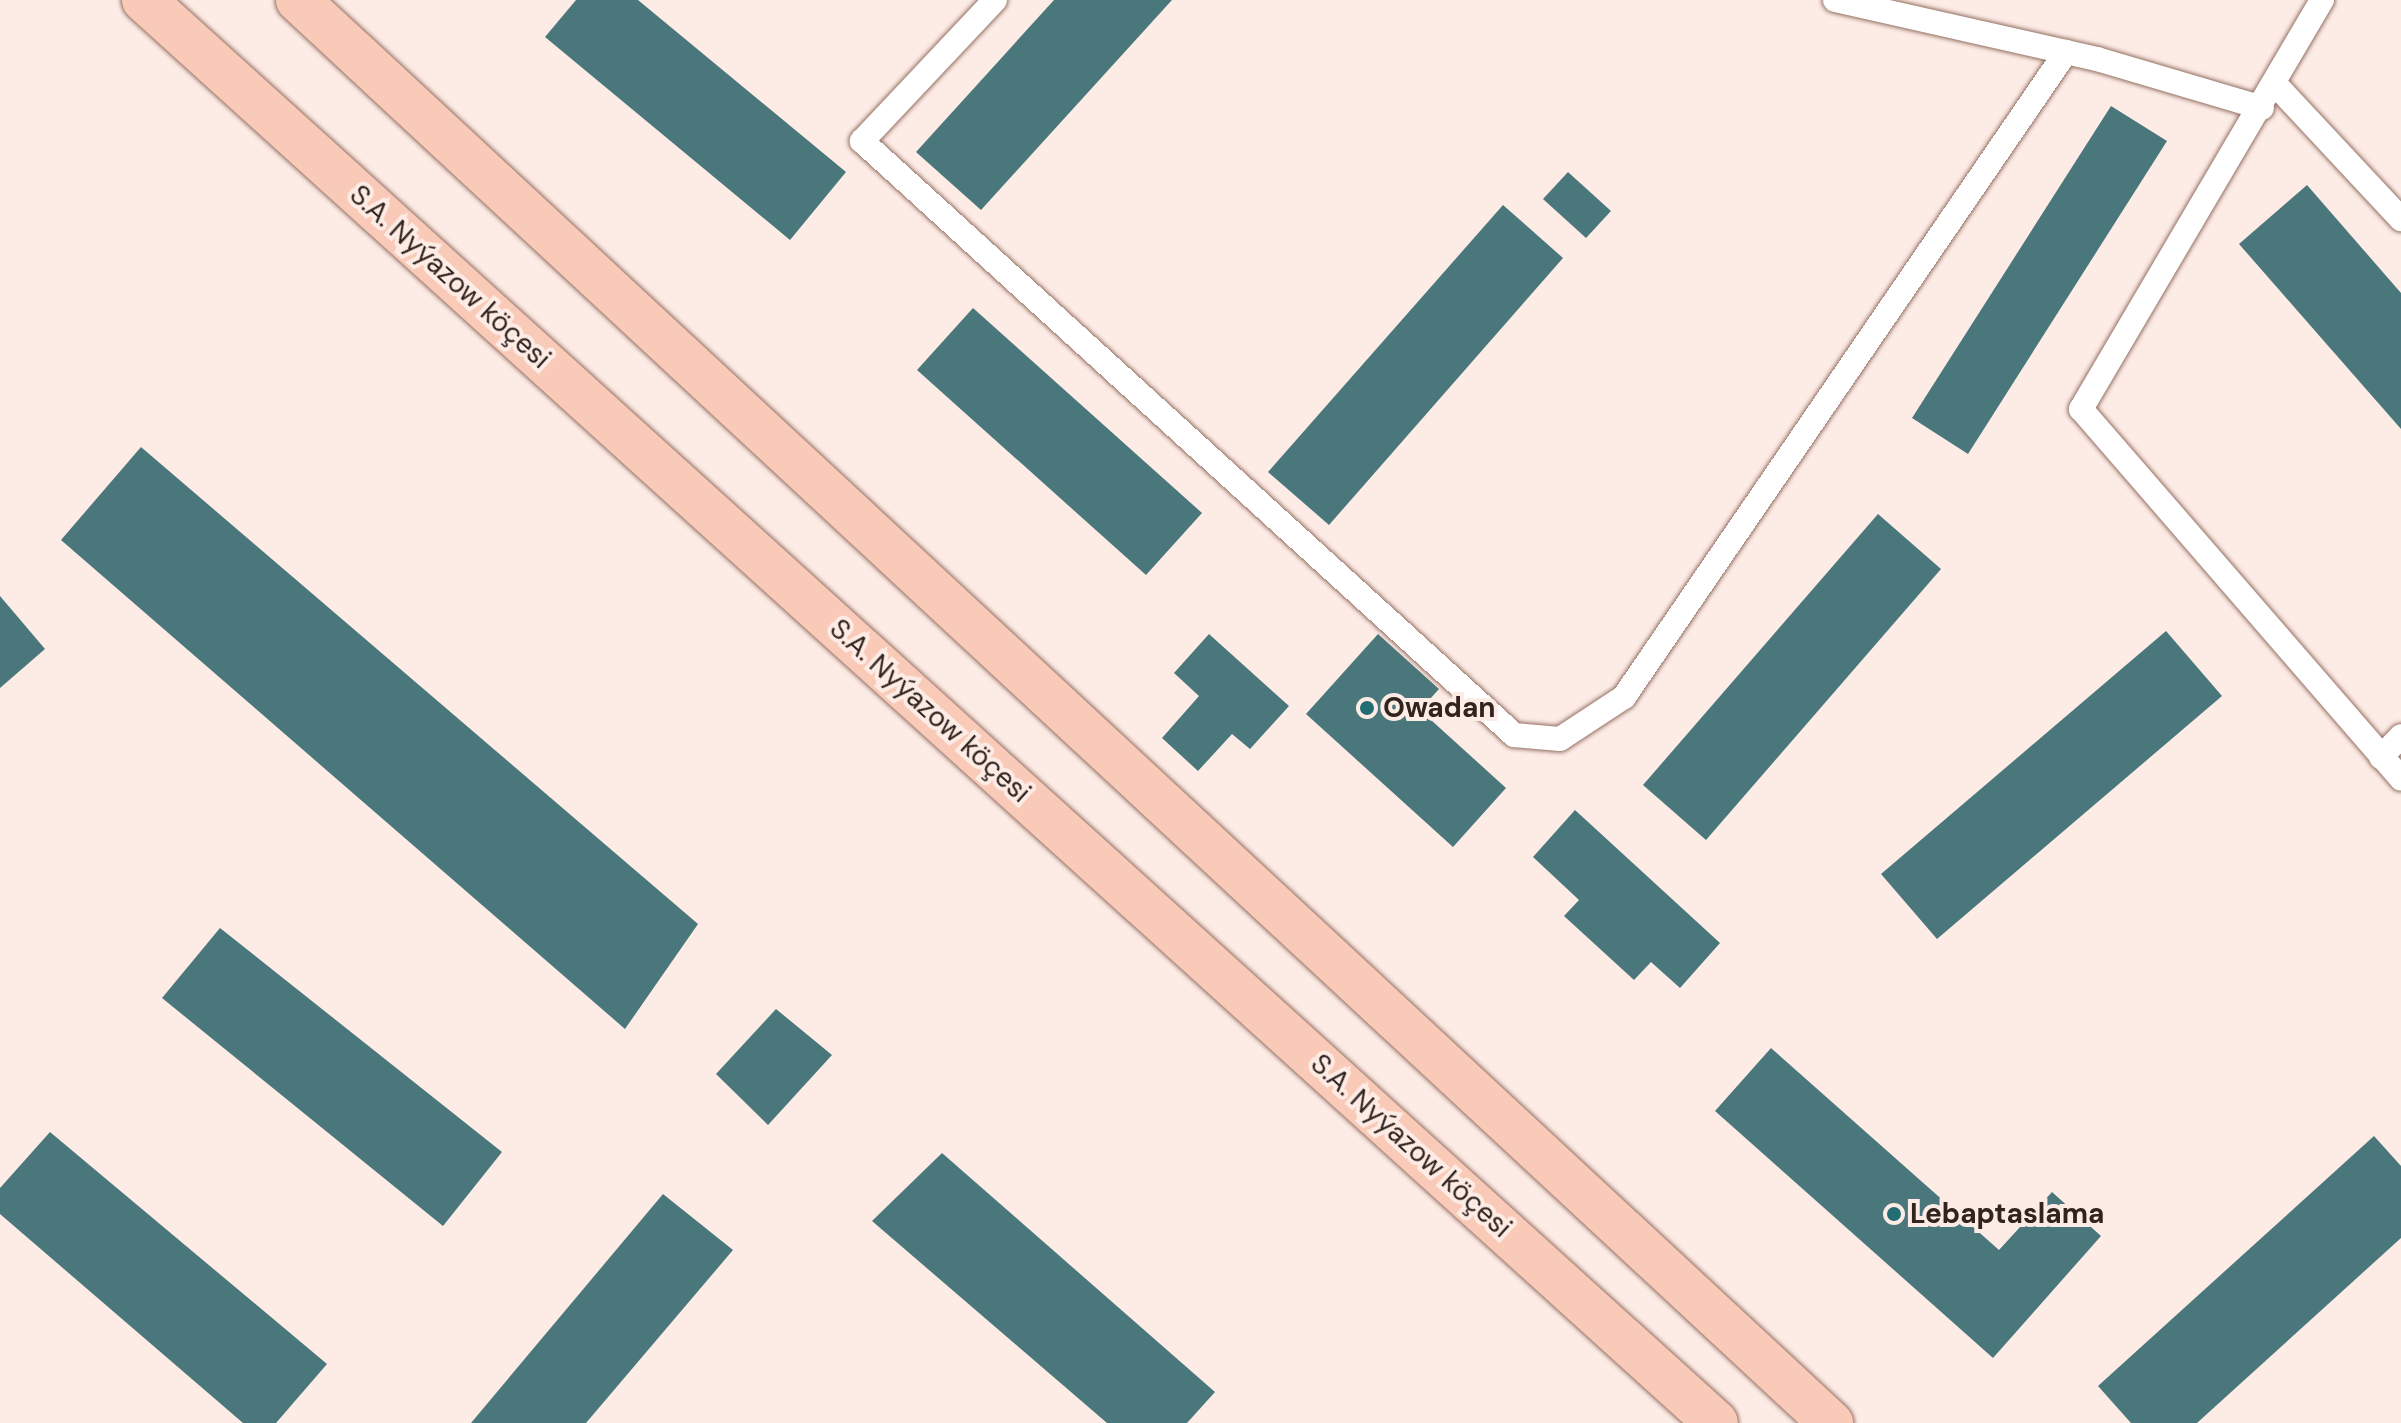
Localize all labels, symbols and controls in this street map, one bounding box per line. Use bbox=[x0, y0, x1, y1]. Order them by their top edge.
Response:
street label: S.A. Nyýazow köçesi bbox=[343, 178, 557, 376]
street label: S.A. Nyýazow köçesi bbox=[823, 612, 1037, 810]
place label: Owadan bbox=[1383, 691, 1496, 725]
marker: Owadan bbox=[1358, 699, 1376, 717]
street label: S.A. Nyýazow köçesi bbox=[1304, 1047, 1518, 1245]
place label: Lebaptaslama bbox=[1910, 1197, 2104, 1231]
marker: Lebaptaslama bbox=[1885, 1205, 1903, 1223]

